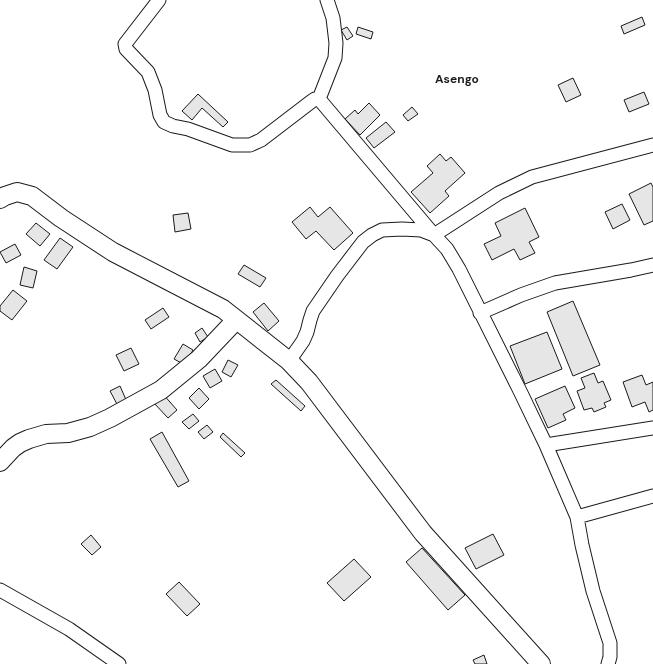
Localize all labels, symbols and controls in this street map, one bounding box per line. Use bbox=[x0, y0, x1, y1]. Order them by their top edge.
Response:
district label: Asengo bbox=[435, 71, 479, 87]

